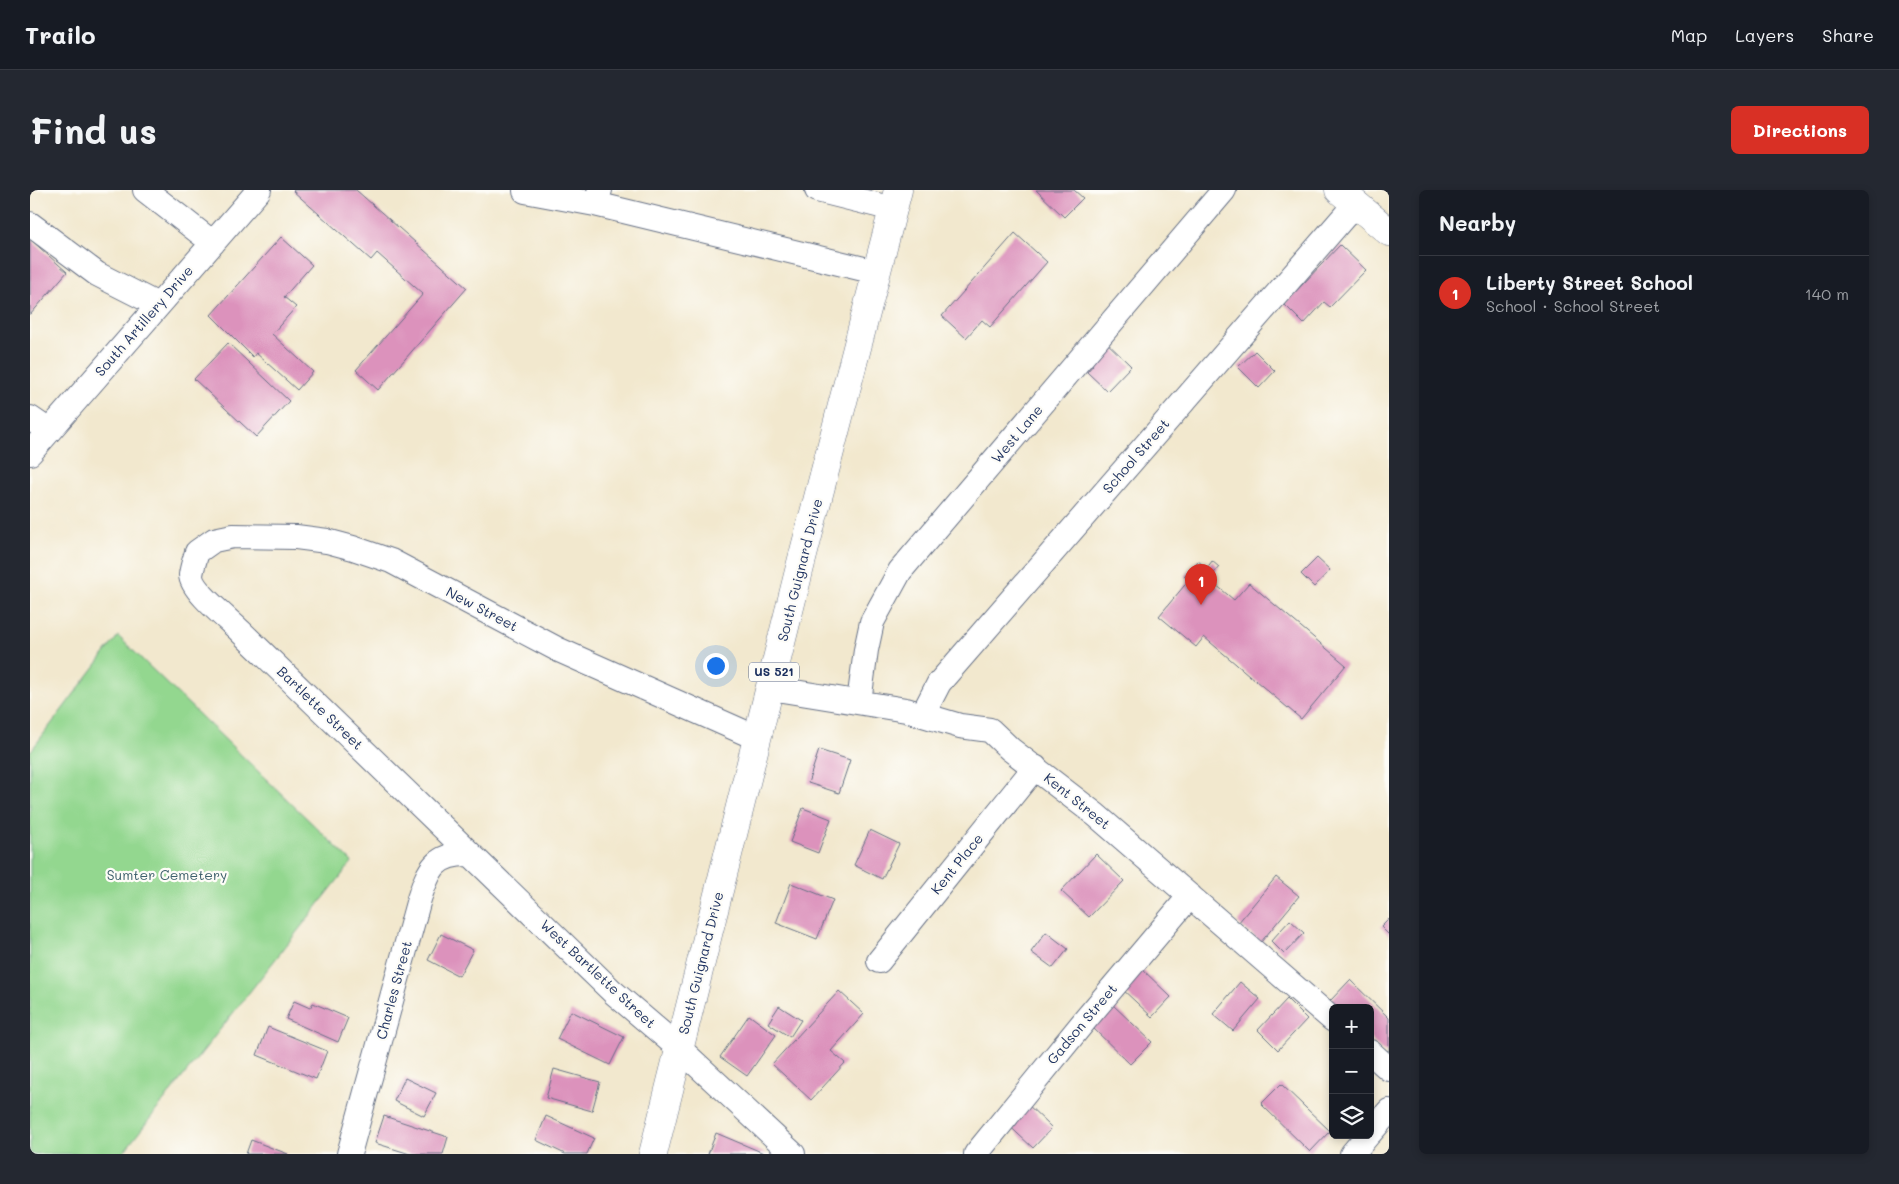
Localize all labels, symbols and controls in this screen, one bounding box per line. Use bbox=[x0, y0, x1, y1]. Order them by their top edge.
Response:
text: Trailo bbox=[25, 19, 96, 50]
text: Map bbox=[1671, 23, 1707, 47]
text: Layers bbox=[1735, 23, 1794, 47]
text: Share bbox=[1822, 23, 1874, 47]
button: Directions bbox=[1731, 106, 1869, 154]
text: Find us bbox=[30, 107, 157, 153]
text: Nearby bbox=[1439, 209, 1516, 236]
street label: South Artillery Drive bbox=[90, 261, 197, 380]
text: Liberty Street School bbox=[1486, 270, 1693, 295]
text: 1 bbox=[1451, 283, 1459, 304]
text: 140 m bbox=[1805, 283, 1849, 304]
text: School · School Street bbox=[1486, 295, 1660, 316]
street label: West Lane bbox=[987, 400, 1047, 467]
street label: School Street bbox=[1098, 414, 1173, 497]
street label: South Guignard Drive bbox=[773, 496, 826, 643]
pin: 1 bbox=[1185, 564, 1217, 605]
street label: New Street bbox=[443, 582, 522, 635]
your location bbox=[703, 653, 729, 679]
street label: Bartlette Street bbox=[273, 662, 368, 754]
road number: US 521 bbox=[749, 662, 799, 682]
street label: Kent Street bbox=[1040, 768, 1114, 833]
street label: Kent Place bbox=[926, 829, 987, 898]
park label: Sumter Cemetery bbox=[107, 865, 227, 884]
street label: South Guignard Drive bbox=[674, 889, 727, 1036]
street label: West Bartlette Street bbox=[537, 915, 660, 1032]
street label: Charles Street bbox=[371, 938, 416, 1041]
street label: Gadson Street bbox=[1042, 979, 1121, 1068]
map controls bbox=[1329, 1004, 1374, 1139]
button: + bbox=[1329, 1004, 1374, 1049]
button: − bbox=[1329, 1049, 1374, 1094]
button: layers bbox=[1329, 1094, 1374, 1139]

